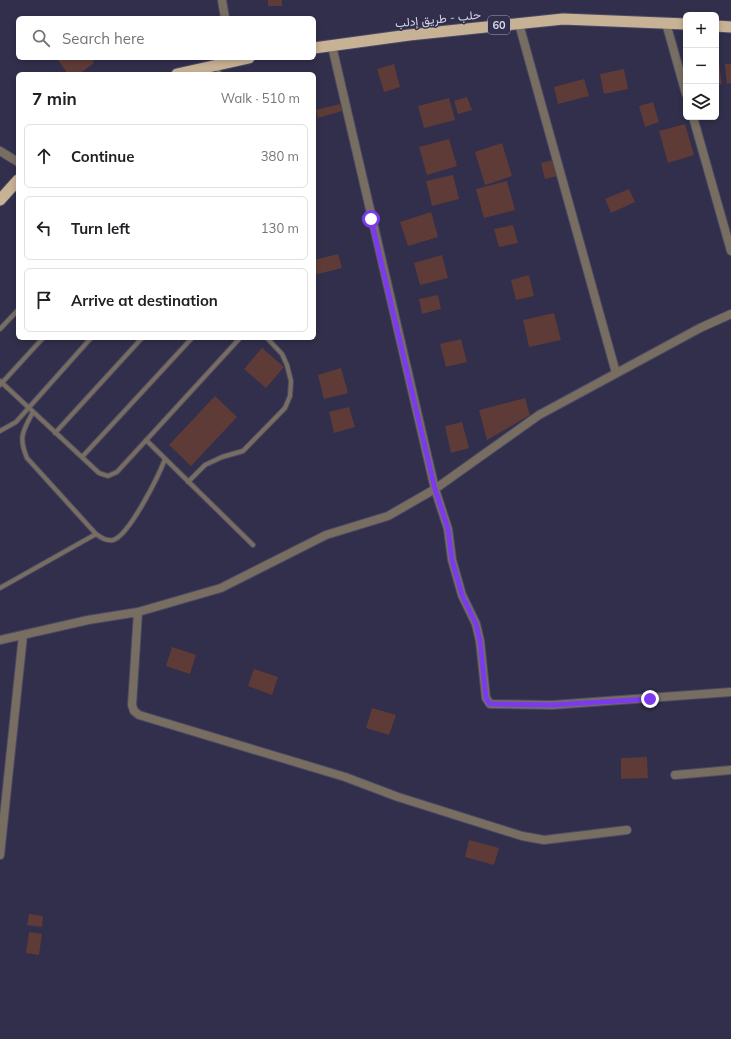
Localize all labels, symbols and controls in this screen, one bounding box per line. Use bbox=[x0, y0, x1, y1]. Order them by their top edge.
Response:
street label: حلب - طريق إدلب bbox=[394, 7, 482, 31]
map controls bbox=[683, 12, 719, 120]
button: + bbox=[683, 12, 719, 48]
search box bbox=[16, 16, 316, 60]
road number: 60 bbox=[488, 16, 510, 34]
icon: search bbox=[30, 27, 52, 49]
text: Search here bbox=[62, 29, 144, 48]
button: − bbox=[683, 48, 719, 84]
button: layers bbox=[683, 84, 719, 120]
text: 7 min bbox=[32, 88, 77, 109]
text: Walk · 510 m bbox=[221, 90, 300, 106]
icon: ahead bbox=[33, 145, 55, 167]
text: Continue bbox=[71, 147, 134, 166]
text: 380 m bbox=[261, 148, 299, 164]
route start bbox=[362, 210, 380, 228]
icon: left bbox=[33, 217, 55, 239]
text: Turn left bbox=[71, 219, 130, 238]
text: 130 m bbox=[261, 220, 299, 236]
icon: arrive bbox=[33, 289, 55, 311]
text: Arrive at destination bbox=[71, 291, 218, 310]
route end bbox=[641, 690, 659, 708]

